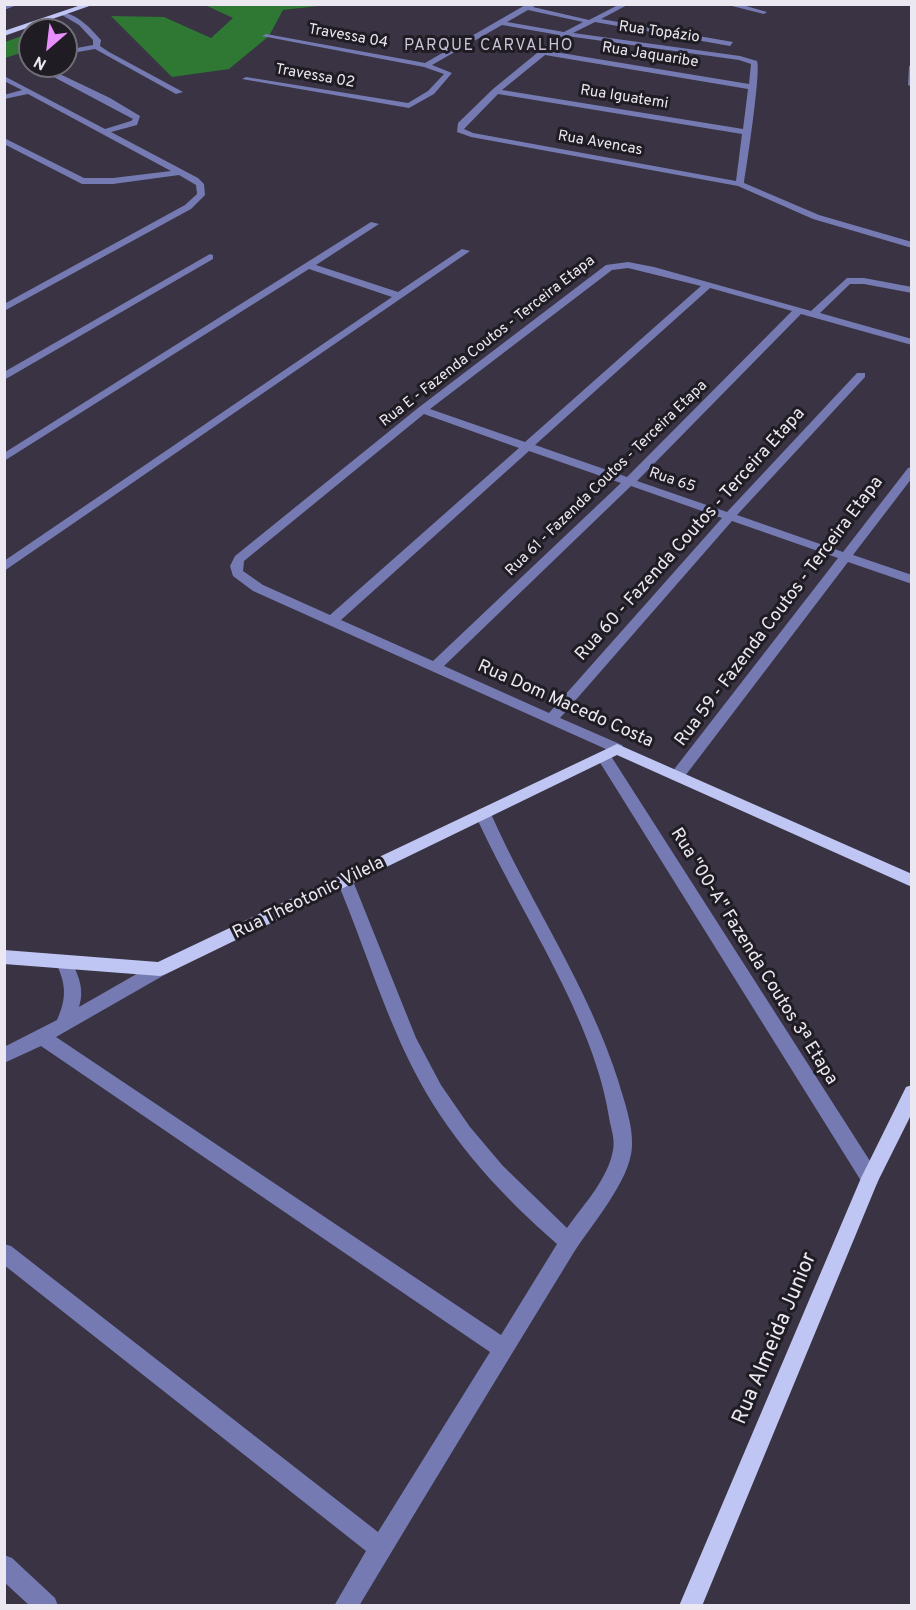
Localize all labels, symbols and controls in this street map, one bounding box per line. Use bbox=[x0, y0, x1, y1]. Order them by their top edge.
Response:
north arrow bbox=[18, 18, 78, 78]
street label: Rua Topázio bbox=[617, 18, 701, 48]
street label: Travessa 04 bbox=[307, 21, 389, 53]
district label: PARQUE CARVALHO bbox=[404, 37, 574, 57]
street label: Rua Jaquaribe bbox=[600, 39, 700, 73]
text: N bbox=[31, 51, 50, 74]
street label: Travessa 02 bbox=[274, 61, 356, 93]
street label: Rua Iguatemi bbox=[579, 82, 669, 114]
street label: Rua Avencas bbox=[556, 128, 644, 160]
street label: Rua E - Fazenda Coutos - Terceira Etapa bbox=[377, 252, 599, 432]
street label: Rua 61 - Fazenda Coutos - Terceira Etapa bbox=[502, 377, 712, 581]
street label: Rua 60 - Fazenda Coutos - Terceira Etapa bbox=[572, 404, 810, 666]
street label: Rua 65 bbox=[646, 465, 698, 497]
street label: Rua 59 - Fazenda Coutos - Terceira Etapa bbox=[671, 473, 889, 751]
street label: Rua Dom Macedo Costa bbox=[474, 656, 656, 754]
street label: Rua "00-A" Fazenda Coutos 3ª Etapa bbox=[665, 825, 841, 1089]
street label: Rua Theotonic Vilela bbox=[230, 853, 388, 945]
street label: Rua Almeida Junior bbox=[728, 1249, 824, 1429]

